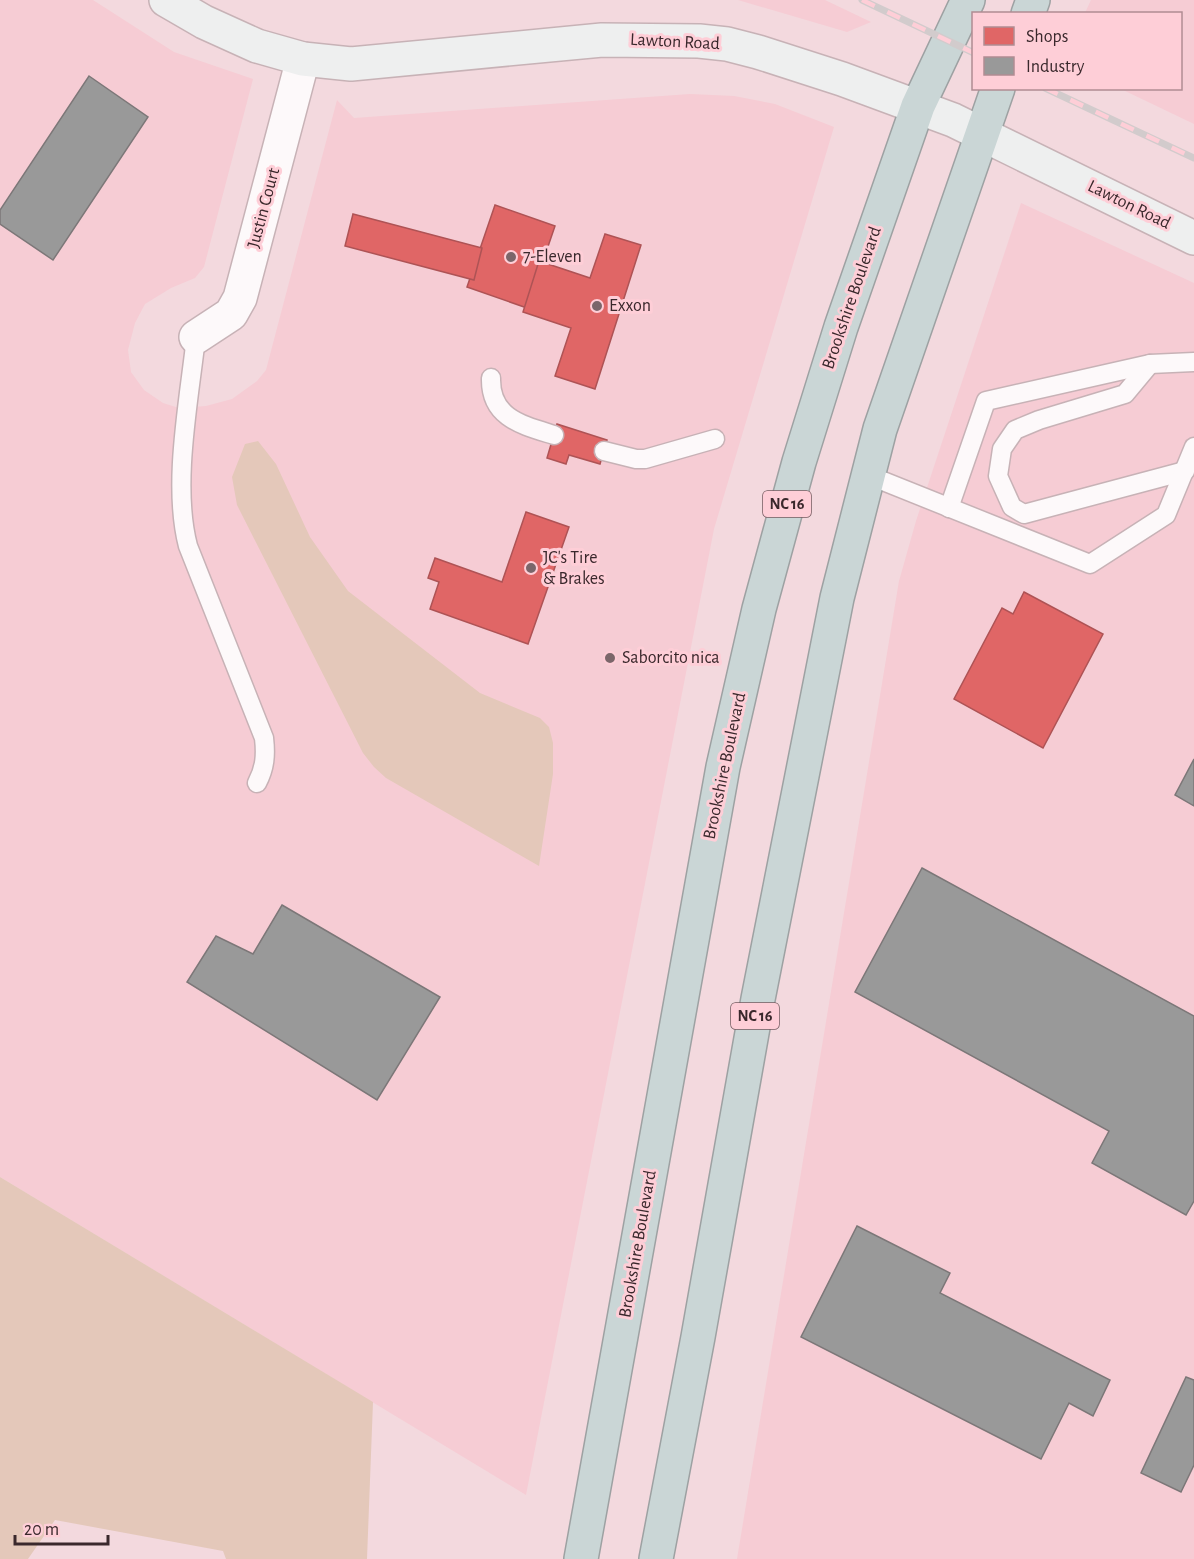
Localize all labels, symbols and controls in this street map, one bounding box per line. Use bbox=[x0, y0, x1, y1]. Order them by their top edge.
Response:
legend bbox=[972, 12, 1182, 90]
text: Shops bbox=[1026, 28, 1068, 46]
street label: Lawton Road bbox=[630, 31, 720, 53]
text: Industry bbox=[1026, 58, 1085, 76]
street label: Justin Court bbox=[245, 166, 283, 250]
street label: Lawton Road bbox=[1085, 177, 1173, 233]
street label: Brookshire Boulevard bbox=[819, 224, 885, 372]
place label: 7-Eleven bbox=[523, 248, 582, 266]
marker: 7-Eleven bbox=[504, 250, 518, 264]
place label: Exxon bbox=[609, 297, 651, 315]
marker: Exxon bbox=[590, 299, 604, 313]
road number: NC 16 bbox=[763, 491, 811, 517]
place label: JC's Tire & Brakes bbox=[543, 549, 605, 588]
marker: JC's Tire & Brakes bbox=[524, 561, 538, 575]
place label: Saborcito nica bbox=[622, 649, 719, 667]
marker: Saborcito nica bbox=[603, 651, 617, 665]
street label: Brookshire Boulevard bbox=[701, 691, 749, 841]
road number: NC 16 bbox=[731, 1003, 779, 1029]
street label: Brookshire Boulevard bbox=[616, 1169, 660, 1319]
scale bar bbox=[15, 1508, 108, 1546]
text: 20 m bbox=[24, 1521, 59, 1539]

